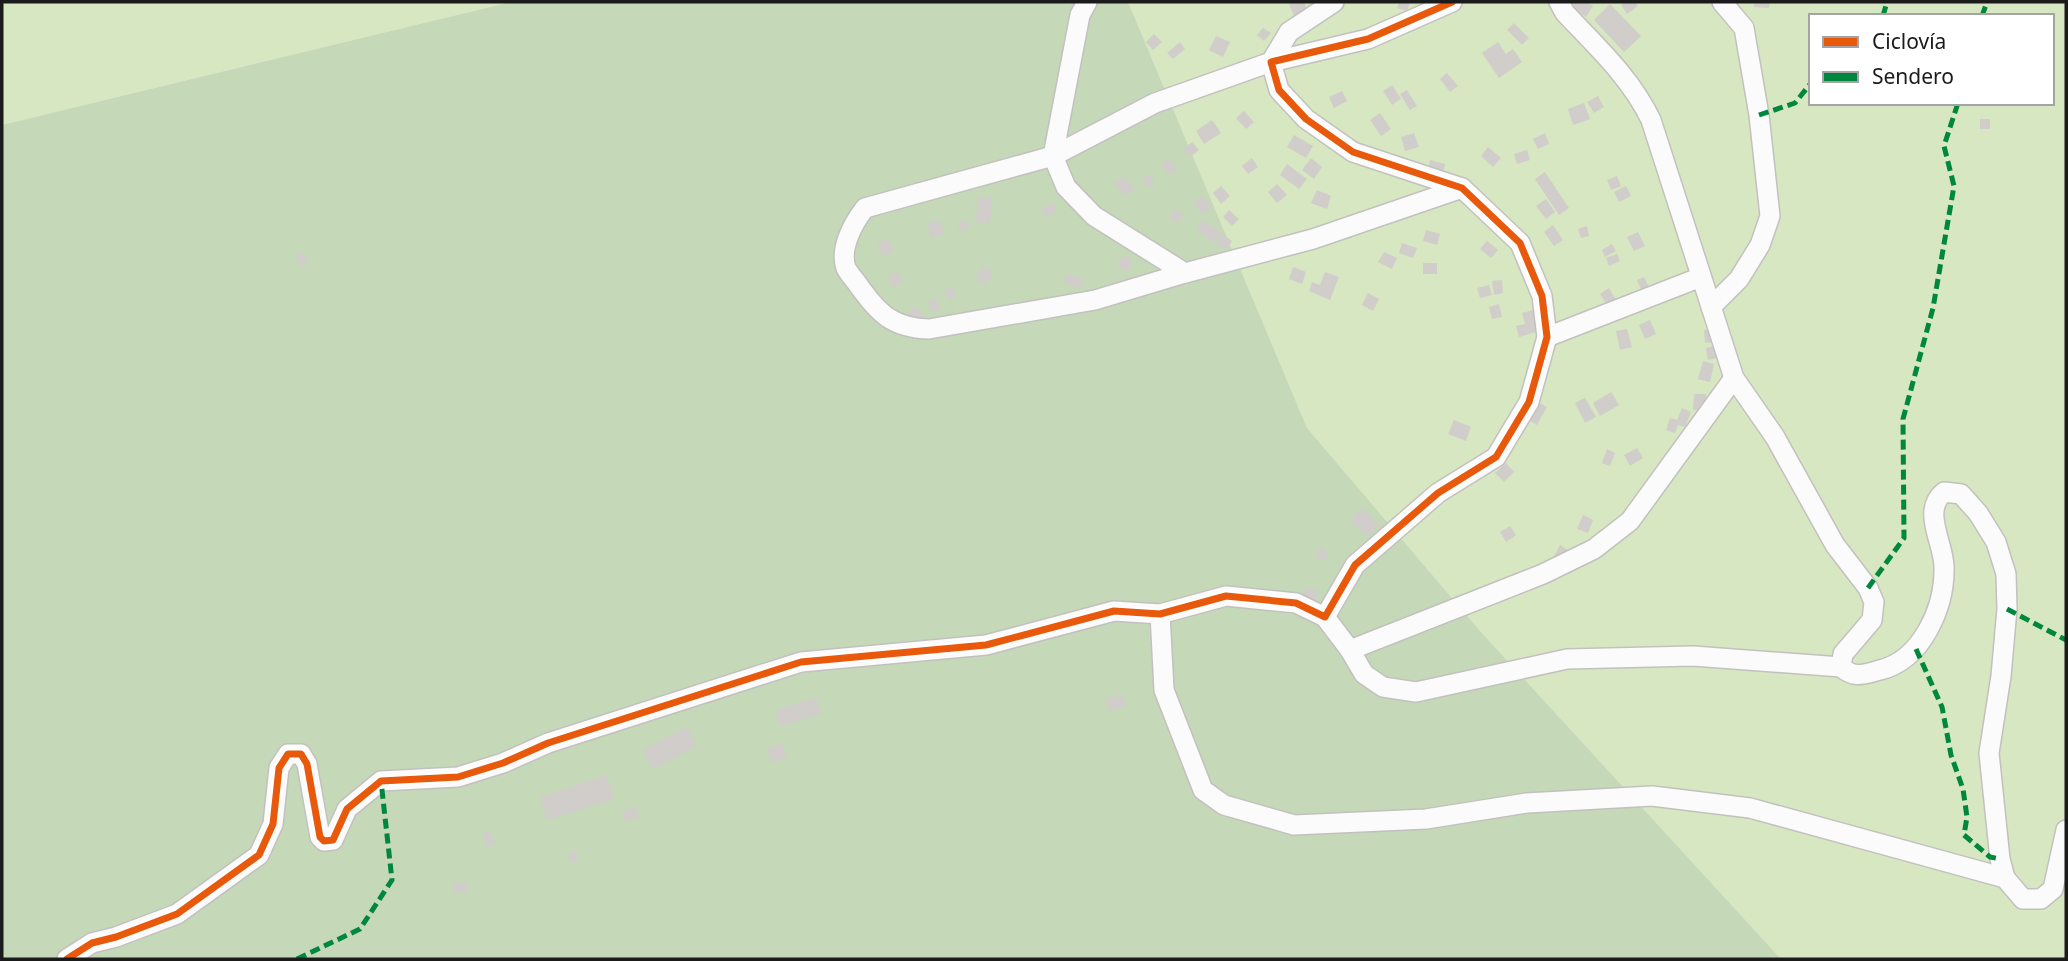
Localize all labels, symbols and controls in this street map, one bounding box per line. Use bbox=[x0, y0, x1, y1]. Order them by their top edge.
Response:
legend bbox=[1809, 14, 2054, 105]
text: Ciclovía bbox=[1872, 27, 1946, 55]
text: Sendero bbox=[1872, 62, 1954, 90]

